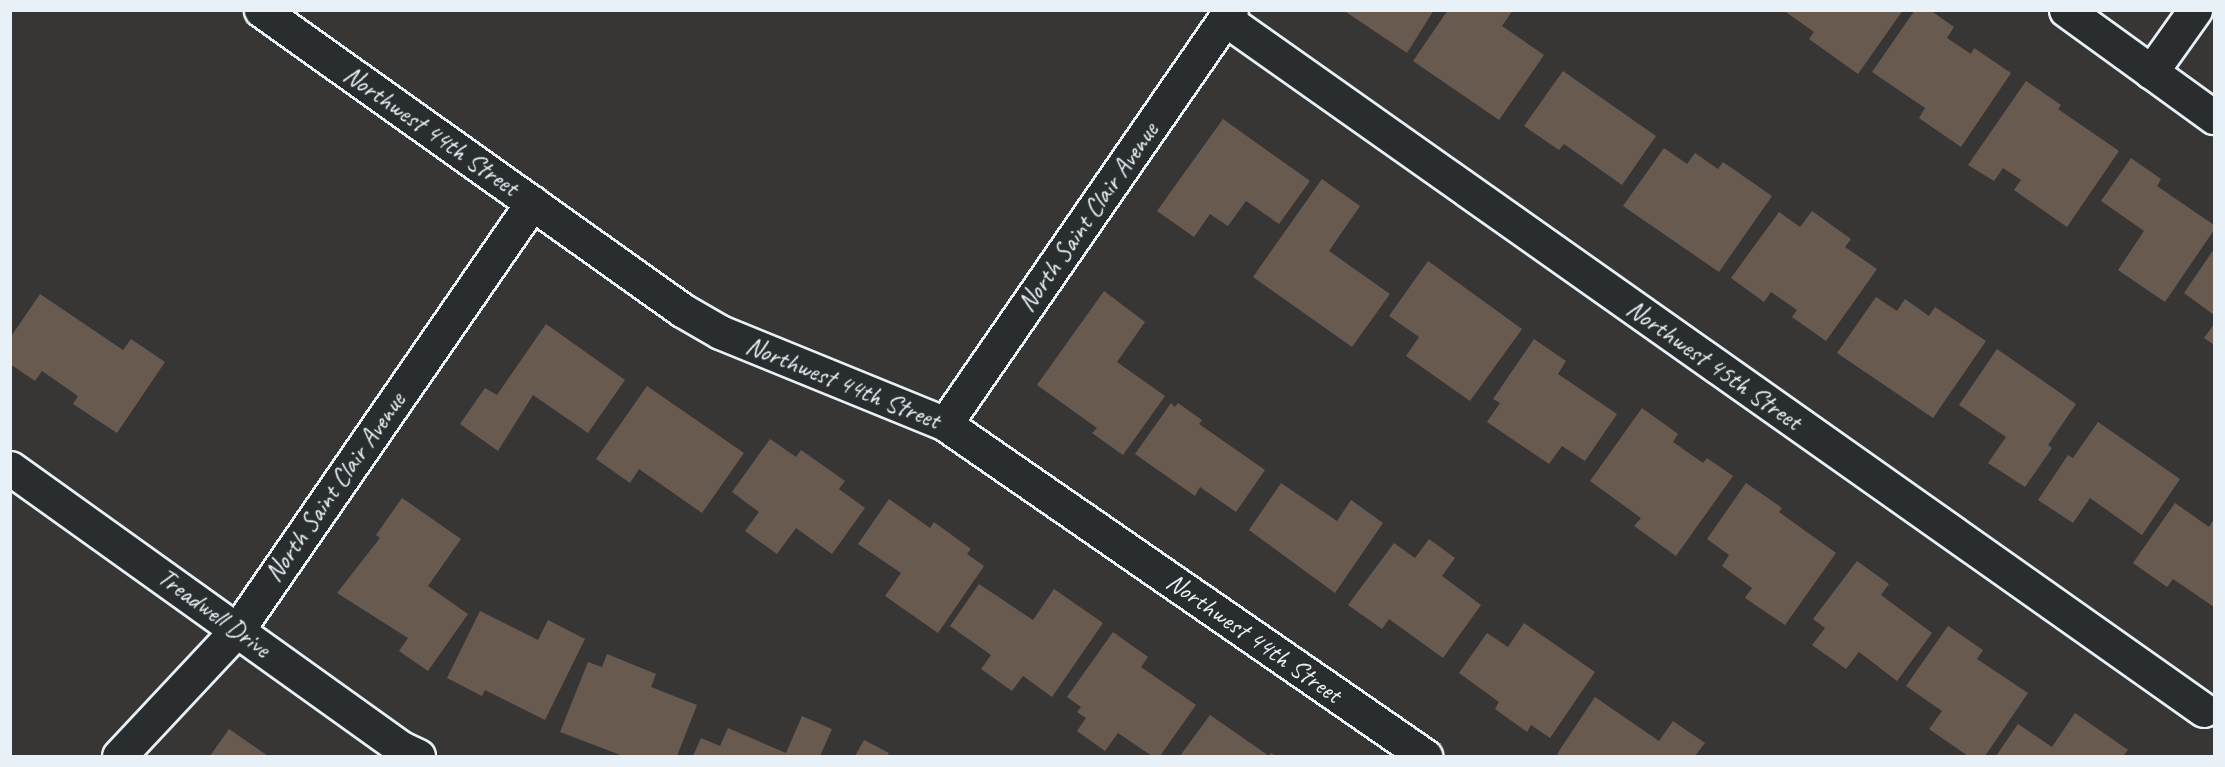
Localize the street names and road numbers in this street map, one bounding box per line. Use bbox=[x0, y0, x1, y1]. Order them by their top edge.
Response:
street label: Northwest 44th Street bbox=[337, 59, 525, 203]
street label: North Saint Clair Avenue bbox=[1011, 116, 1165, 318]
street label: Northwest 45th Street bbox=[1620, 293, 1808, 437]
street label: Northwest 44th Street bbox=[741, 330, 945, 436]
street label: North Saint Clair Avenue bbox=[258, 386, 412, 588]
street label: Treadwell Drive bbox=[151, 562, 277, 664]
street label: Northwest 44th Street bbox=[1160, 566, 1348, 710]

